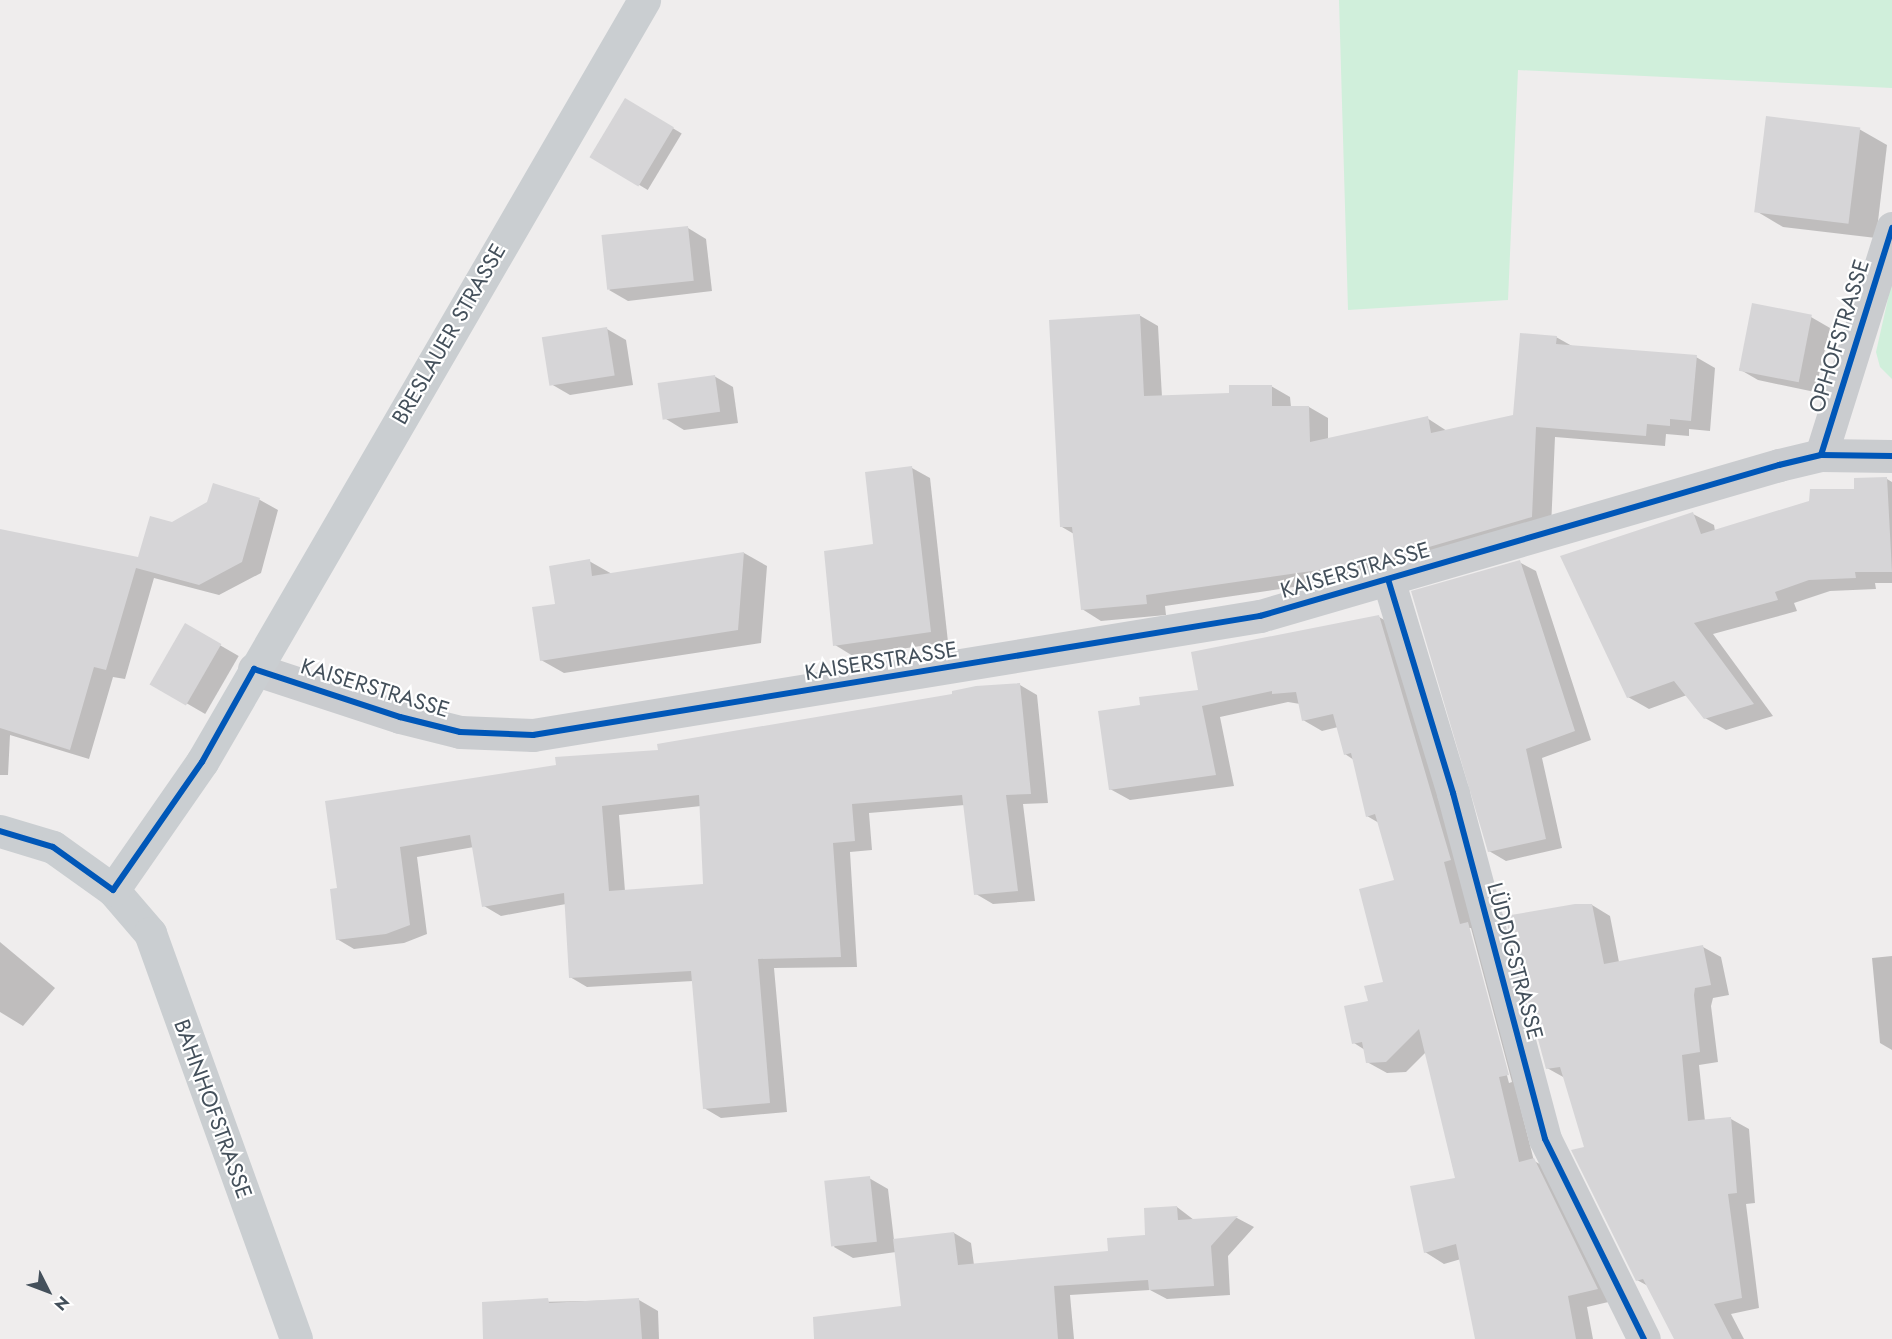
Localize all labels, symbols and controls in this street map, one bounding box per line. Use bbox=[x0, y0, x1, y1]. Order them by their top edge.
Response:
street label: BRESLAUER STRASSE bbox=[387, 239, 511, 429]
street label: OPHOFSTRASSE bbox=[1803, 256, 1875, 416]
street label: KAISERSTRASSE bbox=[1277, 536, 1433, 604]
street label: KAISERSTRASSE bbox=[803, 636, 959, 686]
street label: KAISERSTRASSE bbox=[297, 653, 453, 723]
street label: LÜDDIGSTRASSE bbox=[1481, 880, 1549, 1042]
street label: BAHNHOFSTRASSE bbox=[168, 1016, 258, 1202]
north arrow bbox=[18, 1261, 78, 1321]
text: N bbox=[49, 1291, 75, 1316]

